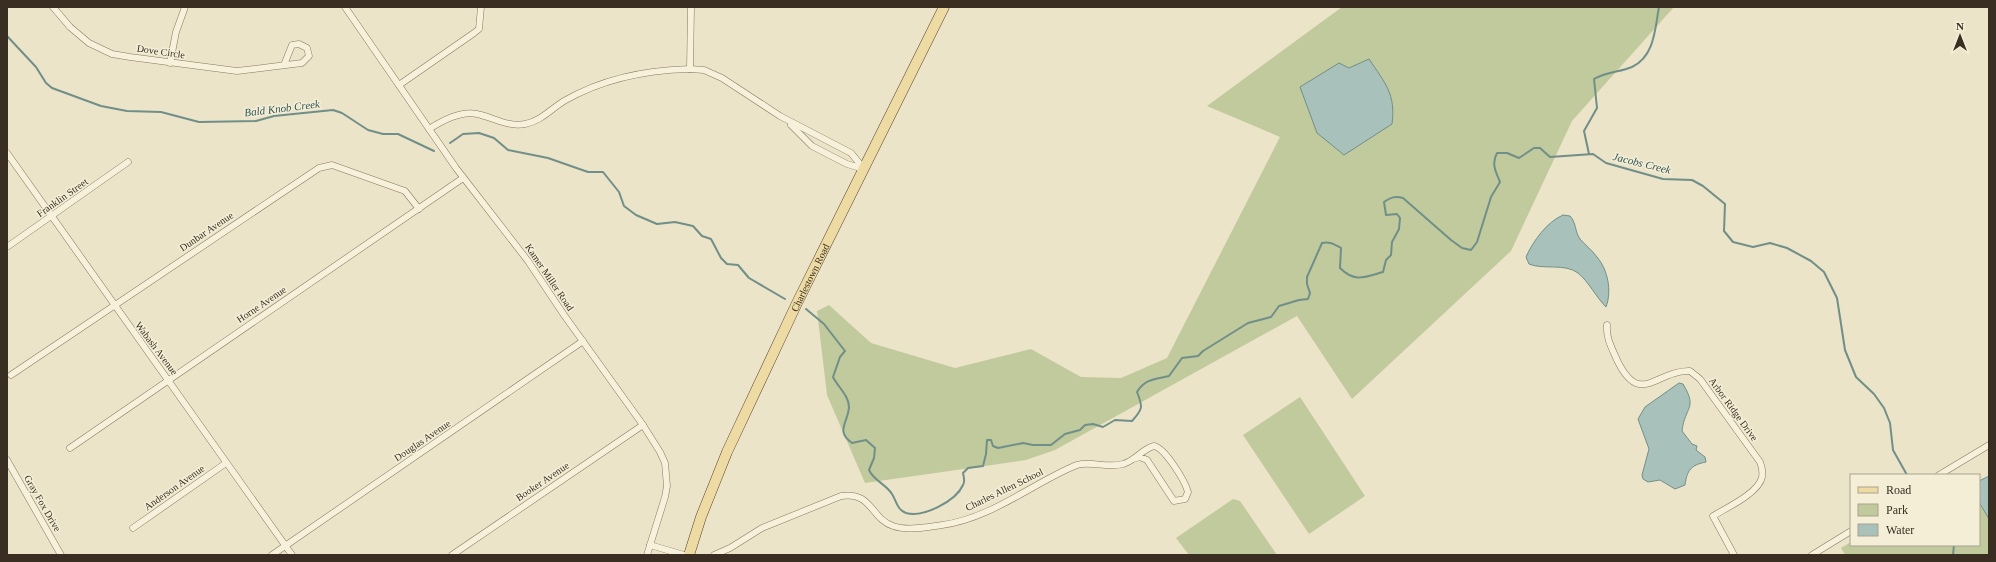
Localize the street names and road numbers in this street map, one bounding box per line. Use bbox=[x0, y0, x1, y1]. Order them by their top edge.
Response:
street label: Dove Circle bbox=[136, 43, 186, 60]
street label: Franklin Street bbox=[35, 176, 90, 219]
street label: Dunbar Avenue bbox=[177, 209, 236, 253]
street label: Kamer Miller Road bbox=[523, 242, 576, 313]
street label: Charlestown Road bbox=[789, 242, 832, 313]
street label: Horne Avenue bbox=[234, 284, 289, 325]
street label: Wabash Avenue bbox=[133, 320, 180, 377]
street label: Arbor Ridge Drive bbox=[1707, 376, 1761, 444]
street label: Douglas Avenue bbox=[392, 417, 453, 463]
street label: Booker Avenue bbox=[514, 459, 571, 503]
street label: Anderson Avenue bbox=[142, 462, 207, 512]
street label: Charles Allen School bbox=[964, 466, 1045, 513]
street label: Gray Fox Drive bbox=[22, 473, 63, 534]

